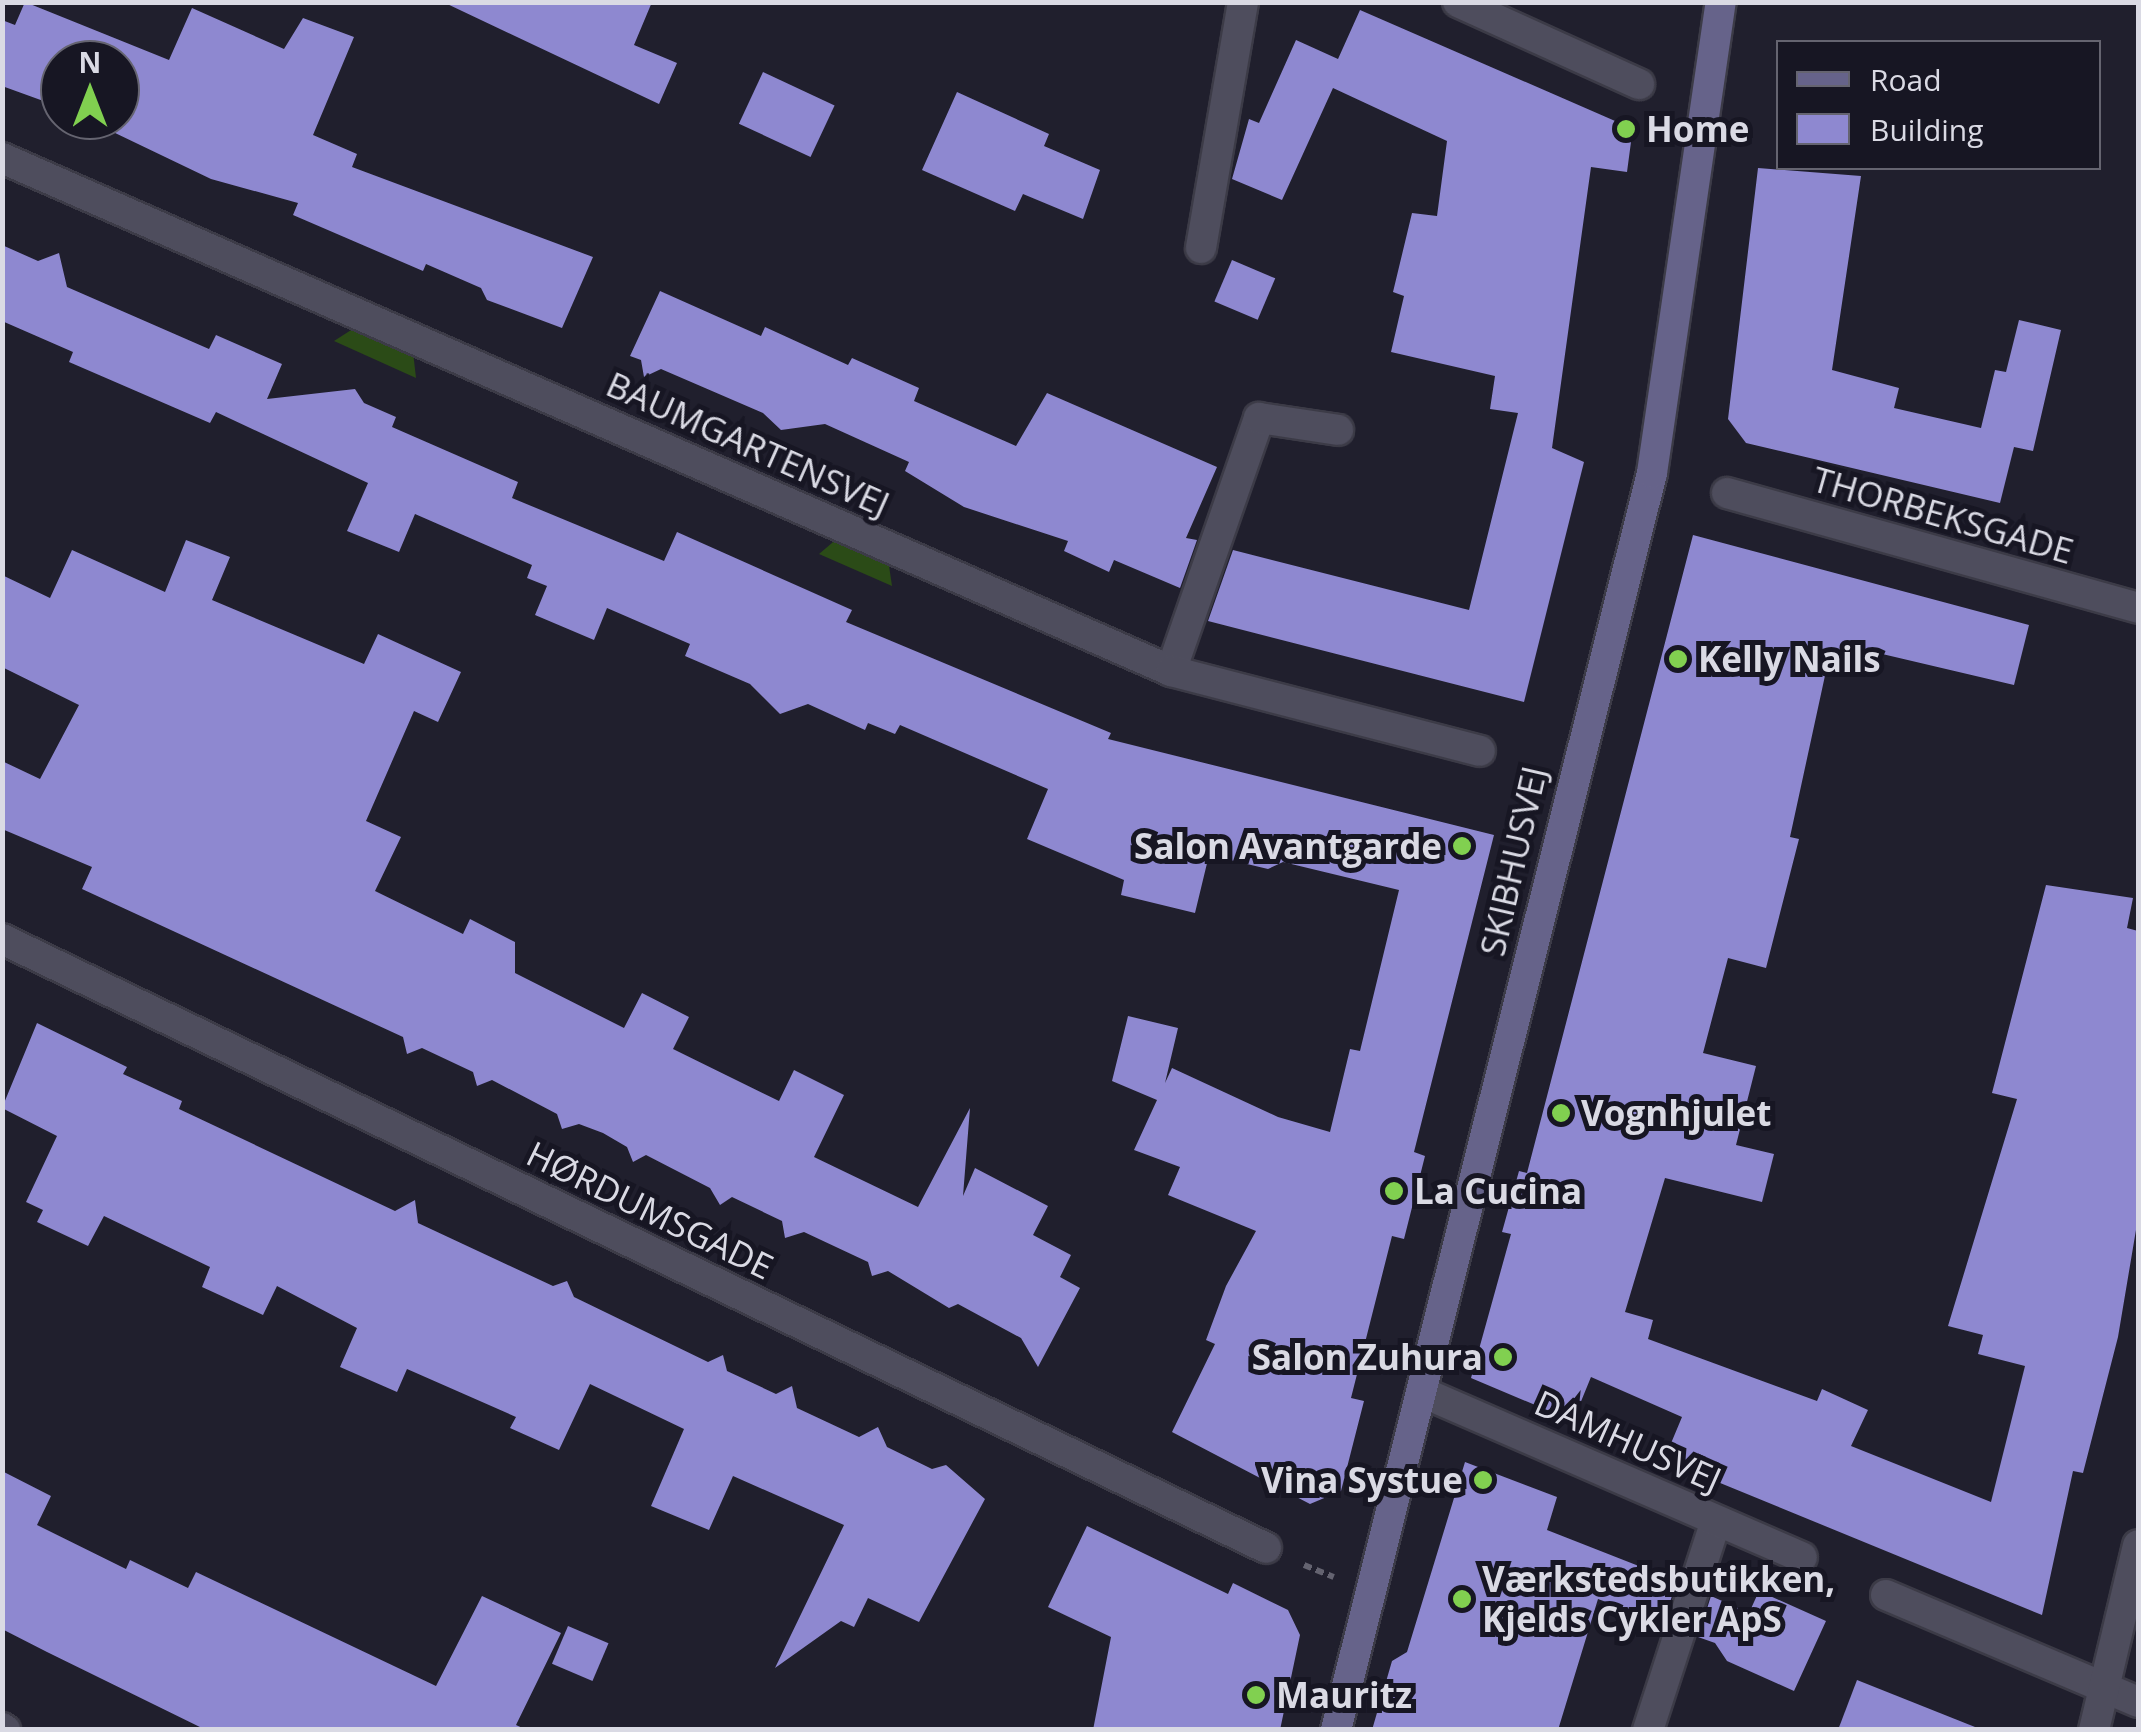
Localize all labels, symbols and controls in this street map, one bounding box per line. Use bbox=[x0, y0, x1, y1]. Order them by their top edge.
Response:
north arrow bbox=[40, 40, 140, 140]
legend bbox=[1776, 40, 2101, 170]
text: N bbox=[79, 43, 101, 81]
text: Road bbox=[1870, 59, 1942, 100]
place label: Home bbox=[1646, 108, 1749, 150]
text: Building bbox=[1870, 109, 1984, 150]
marker: Home bbox=[1615, 118, 1637, 140]
street label: BAUMGARTENSVEJ bbox=[600, 363, 896, 525]
street label: THORBEKSGADE bbox=[1808, 458, 2078, 572]
place label: Kelly Nails bbox=[1698, 638, 1881, 680]
marker: Kelly Nails bbox=[1667, 648, 1689, 670]
street label: SKIBHUSVEJ bbox=[1471, 762, 1555, 960]
place label: Salon Avantgarde bbox=[1134, 825, 1442, 867]
marker: Salon Avantgarde bbox=[1451, 835, 1473, 857]
place label: Vognhjulet bbox=[1581, 1092, 1771, 1134]
marker: Vognhjulet bbox=[1550, 1102, 1572, 1124]
street label: HØRDUMSGADE bbox=[520, 1132, 780, 1288]
place label: La Cucina bbox=[1414, 1170, 1582, 1212]
marker: La Cucina bbox=[1383, 1180, 1405, 1202]
place label: Salon Zuhura bbox=[1252, 1336, 1483, 1378]
marker: Salon Zuhura bbox=[1492, 1346, 1514, 1368]
street label: DAMHUSVEJ bbox=[1528, 1381, 1728, 1501]
place label: Vina Systue bbox=[1261, 1459, 1463, 1501]
marker: Vina Systue bbox=[1472, 1469, 1494, 1491]
place label: Værkstedsbutikken, Kjelds Cykler ApS bbox=[1482, 1558, 1835, 1640]
marker: Værkstedsbutikken, Kjelds Cykler ApS bbox=[1451, 1588, 1473, 1610]
place label: Mauritz bbox=[1276, 1674, 1412, 1716]
marker: Mauritz bbox=[1245, 1684, 1267, 1706]

